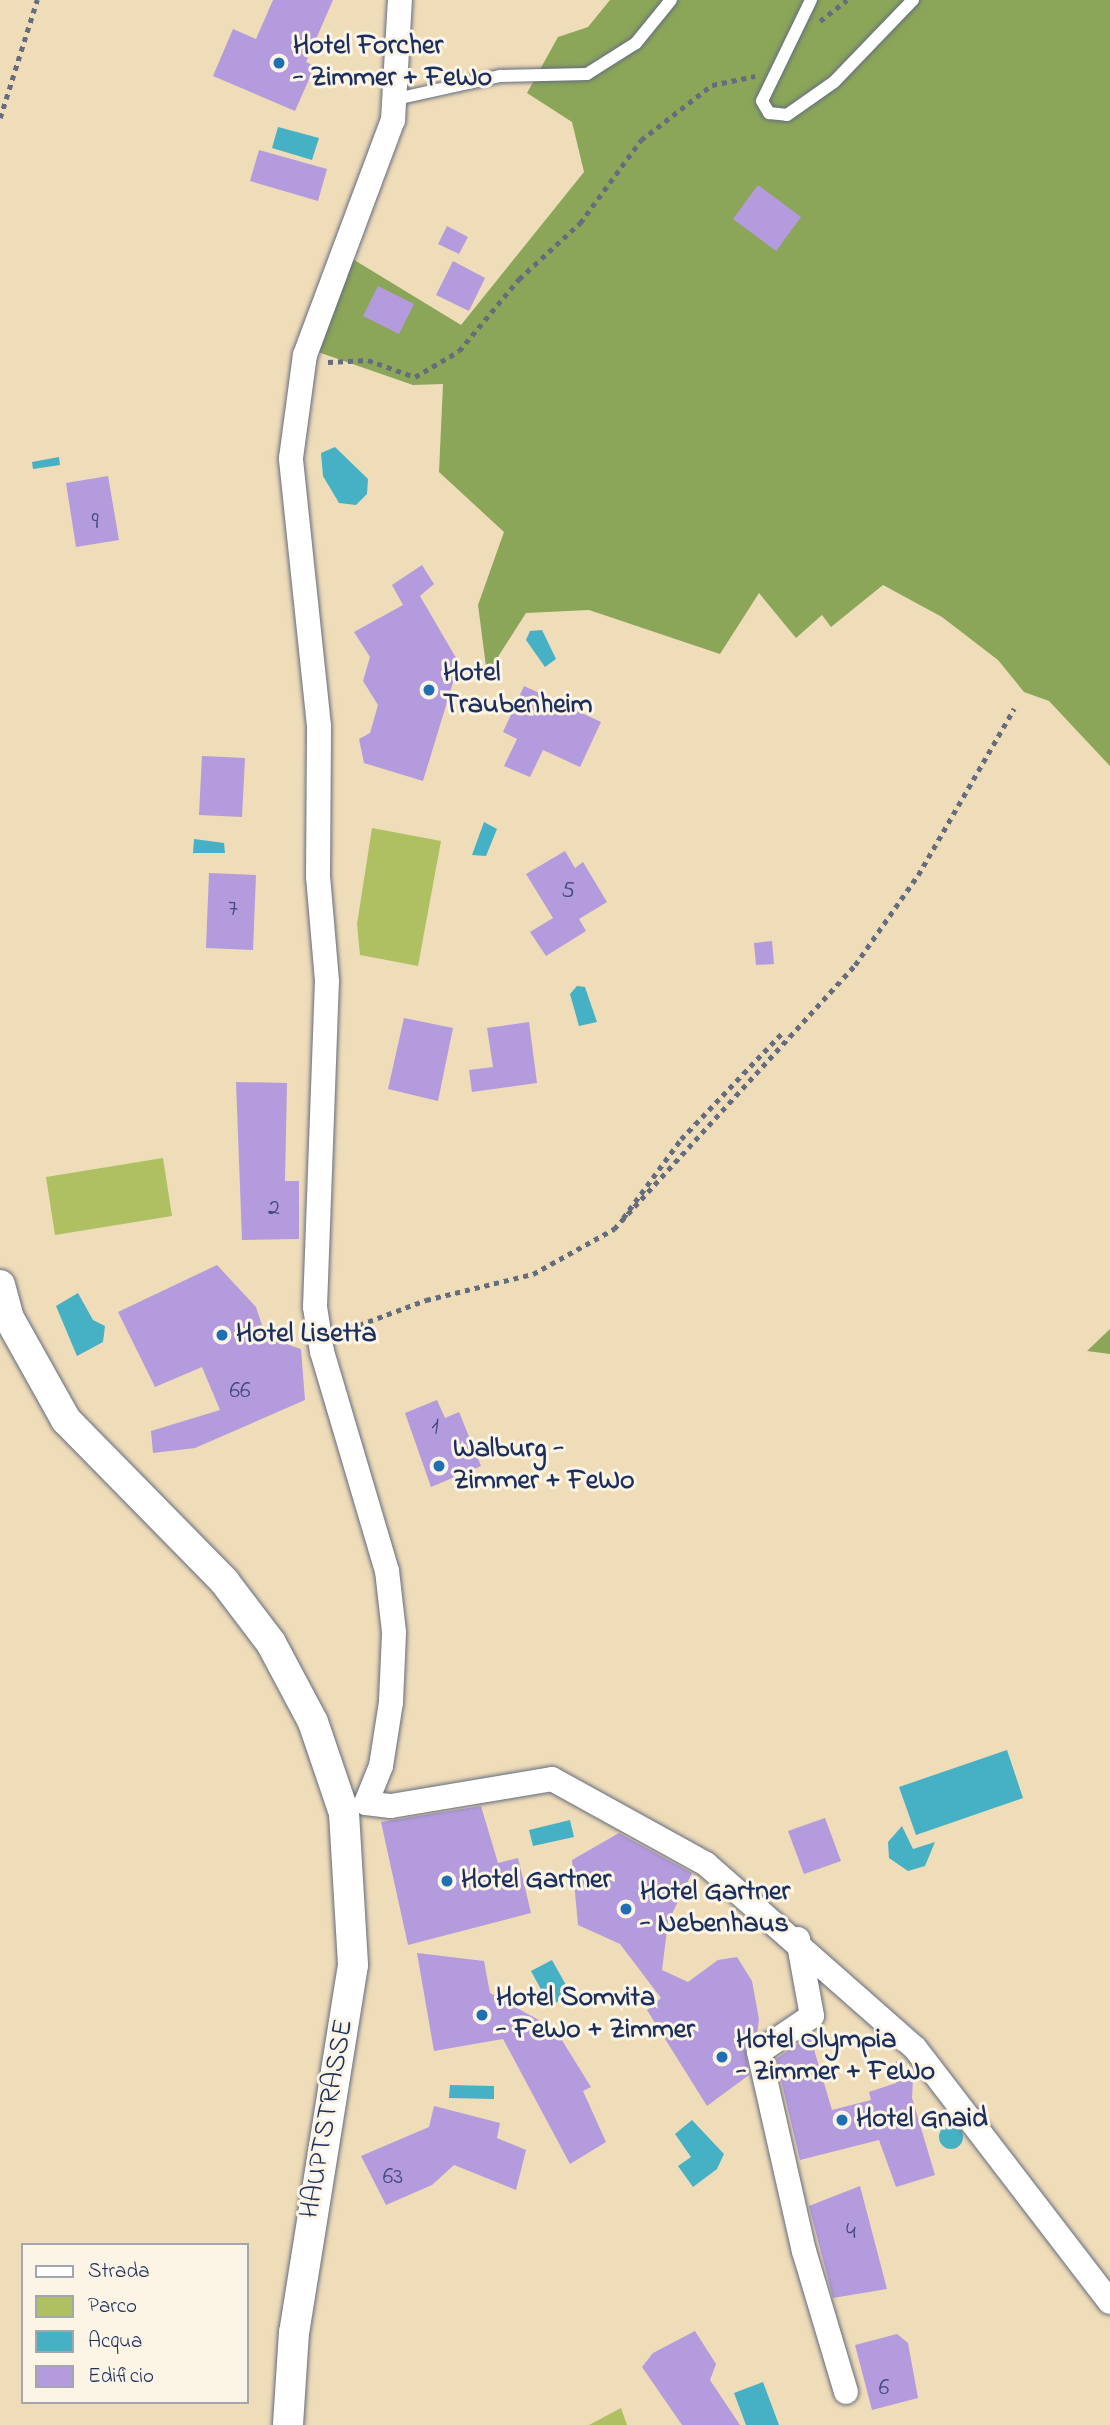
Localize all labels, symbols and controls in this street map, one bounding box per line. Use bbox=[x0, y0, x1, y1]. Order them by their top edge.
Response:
place label: Hotel Forcher - Zimmer + FeWo bbox=[293, 30, 492, 96]
marker: Hotel Forcher - Zimmer + FeWo bbox=[271, 55, 287, 71]
house number: 9 bbox=[91, 509, 99, 537]
place label: Hotel Traubenheim bbox=[443, 657, 593, 723]
marker: Hotel Traubenheim bbox=[421, 682, 437, 698]
house number: 5 bbox=[561, 878, 575, 906]
house number: 7 bbox=[228, 896, 238, 924]
house number: 2 bbox=[268, 1195, 280, 1223]
place label: Hotel Lisetta bbox=[236, 1318, 377, 1352]
marker: Hotel Lisetta bbox=[214, 1327, 230, 1343]
house number: 66 bbox=[229, 1378, 251, 1406]
house number: 1 bbox=[431, 1414, 439, 1442]
place label: Walburg - Zimmer + FeWo bbox=[453, 1433, 634, 1499]
marker: Walburg - Zimmer + FeWo bbox=[431, 1458, 447, 1474]
place label: Hotel Gartner bbox=[461, 1864, 611, 1898]
marker: Hotel Gartner bbox=[439, 1873, 455, 1889]
place label: Hotel Gartner - Nebenhaus bbox=[640, 1876, 790, 1942]
marker: Hotel Gartner - Nebenhaus bbox=[618, 1901, 634, 1917]
place label: Hotel Somvita - FeWo + Zimmer bbox=[496, 1982, 695, 2048]
marker: Hotel Somvita - FeWo + Zimmer bbox=[474, 2007, 490, 2023]
street label: HAUPTSTRASSE bbox=[294, 2017, 362, 2221]
place label: Hotel Olympia - Zimmer + FeWo bbox=[736, 2024, 935, 2090]
marker: Hotel Olympia - Zimmer + FeWo bbox=[714, 2049, 730, 2065]
place label: Hotel Gnaid bbox=[856, 2103, 988, 2137]
marker: Hotel Gnaid bbox=[834, 2112, 850, 2128]
house number: 63 bbox=[383, 2164, 403, 2192]
house number: 4 bbox=[846, 2219, 856, 2247]
legend bbox=[21, 2243, 248, 2404]
text: Strada bbox=[88, 2257, 150, 2287]
text: Parco bbox=[88, 2292, 137, 2322]
text: Acqua bbox=[88, 2327, 142, 2357]
text: Edificio bbox=[88, 2362, 154, 2392]
house number: 6 bbox=[879, 2375, 889, 2403]

